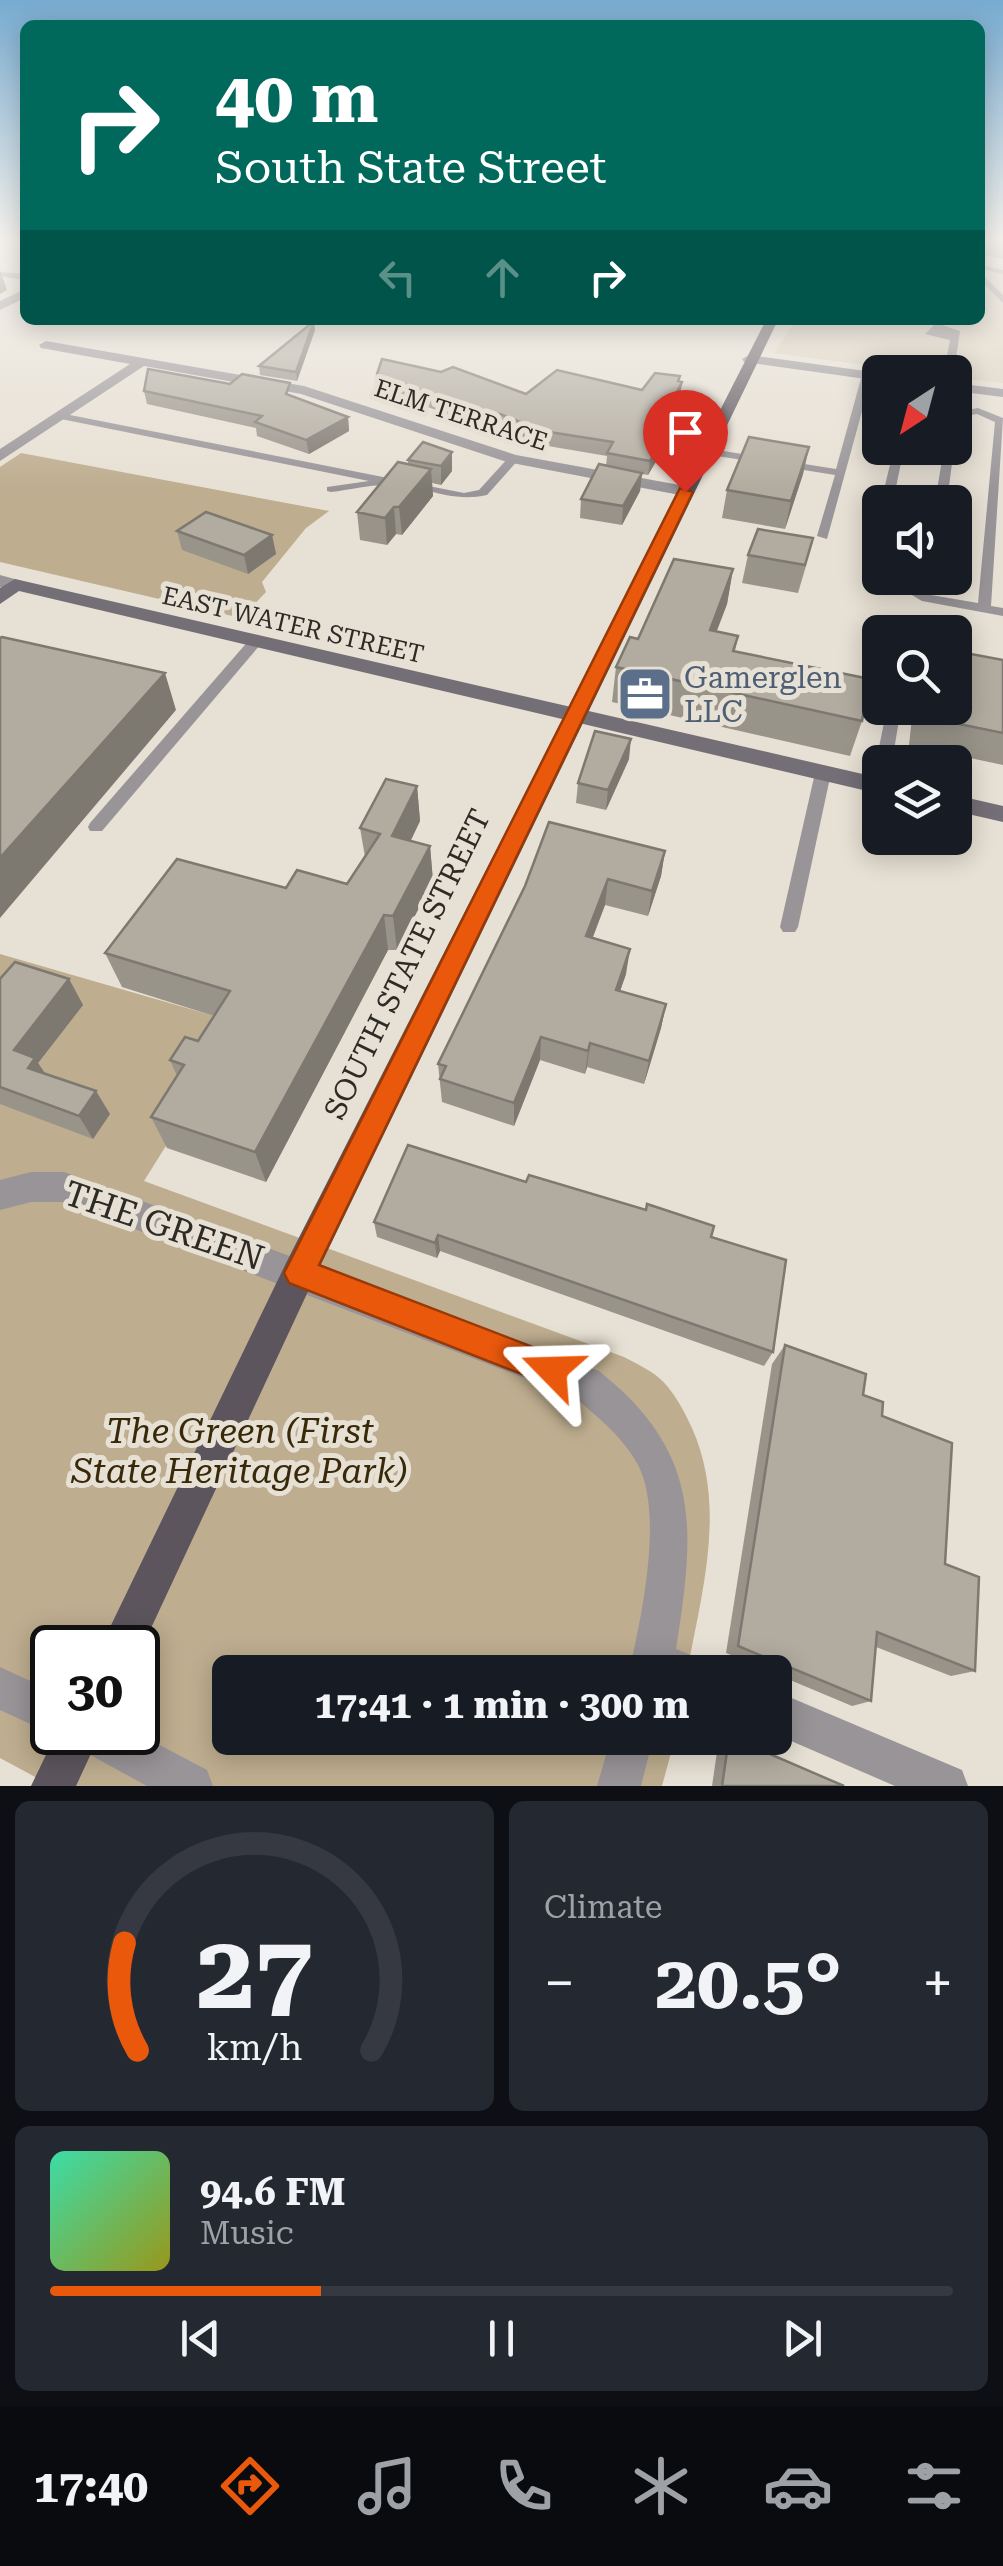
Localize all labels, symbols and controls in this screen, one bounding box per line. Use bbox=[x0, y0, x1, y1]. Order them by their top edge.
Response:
text: 40 m bbox=[215, 57, 379, 139]
icon: right bbox=[50, 60, 180, 190]
text: South State Street bbox=[215, 141, 606, 194]
icon: left bbox=[370, 250, 425, 305]
icon: ahead bbox=[475, 250, 530, 305]
icon: right bbox=[580, 250, 635, 305]
north arrow bbox=[862, 355, 972, 465]
map controls bbox=[862, 355, 972, 855]
street label: ELM TERRACE bbox=[371, 373, 551, 457]
pin bbox=[643, 390, 728, 493]
icon: arrive bbox=[658, 405, 713, 460]
button: sound bbox=[862, 485, 972, 595]
street label: EAST WATER STREET bbox=[159, 581, 427, 669]
button: search bbox=[862, 615, 972, 725]
place label: Gamerglen LLC bbox=[684, 660, 842, 729]
office icon: Gamerglen LLC bbox=[615, 664, 675, 724]
button: layers bbox=[862, 745, 972, 855]
street label: SOUTH STATE STREET bbox=[317, 803, 497, 1125]
street label: THE GREEN bbox=[59, 1173, 269, 1279]
position arrow bbox=[500, 1318, 604, 1422]
park label: The Green (First State Heritage Park) bbox=[71, 1411, 408, 1492]
speed limit sign: 30 bbox=[30, 1625, 160, 1755]
text: 17:41 · 1 min · 300 m bbox=[315, 1683, 689, 1727]
text: Climate bbox=[544, 1888, 662, 1926]
text: 27 bbox=[196, 1912, 313, 2033]
text: 20.5° bbox=[655, 1938, 842, 2026]
text: − bbox=[544, 1951, 575, 2015]
text: + bbox=[922, 1951, 953, 2015]
text: km/h bbox=[207, 2027, 302, 2069]
text: 94.6 FM bbox=[200, 2170, 346, 2214]
text: Music bbox=[200, 2214, 294, 2252]
icon: previous bbox=[173, 2311, 228, 2366]
icon: pause bbox=[474, 2311, 529, 2366]
icon: next bbox=[775, 2311, 830, 2366]
icon: directions bbox=[215, 2451, 285, 2521]
icon: music bbox=[352, 2451, 422, 2521]
icon: phone bbox=[489, 2451, 559, 2521]
icon: climate bbox=[626, 2451, 696, 2521]
icon: car bbox=[763, 2451, 833, 2521]
icon: filters bbox=[899, 2451, 969, 2521]
text: 17:40 bbox=[33, 2460, 148, 2513]

